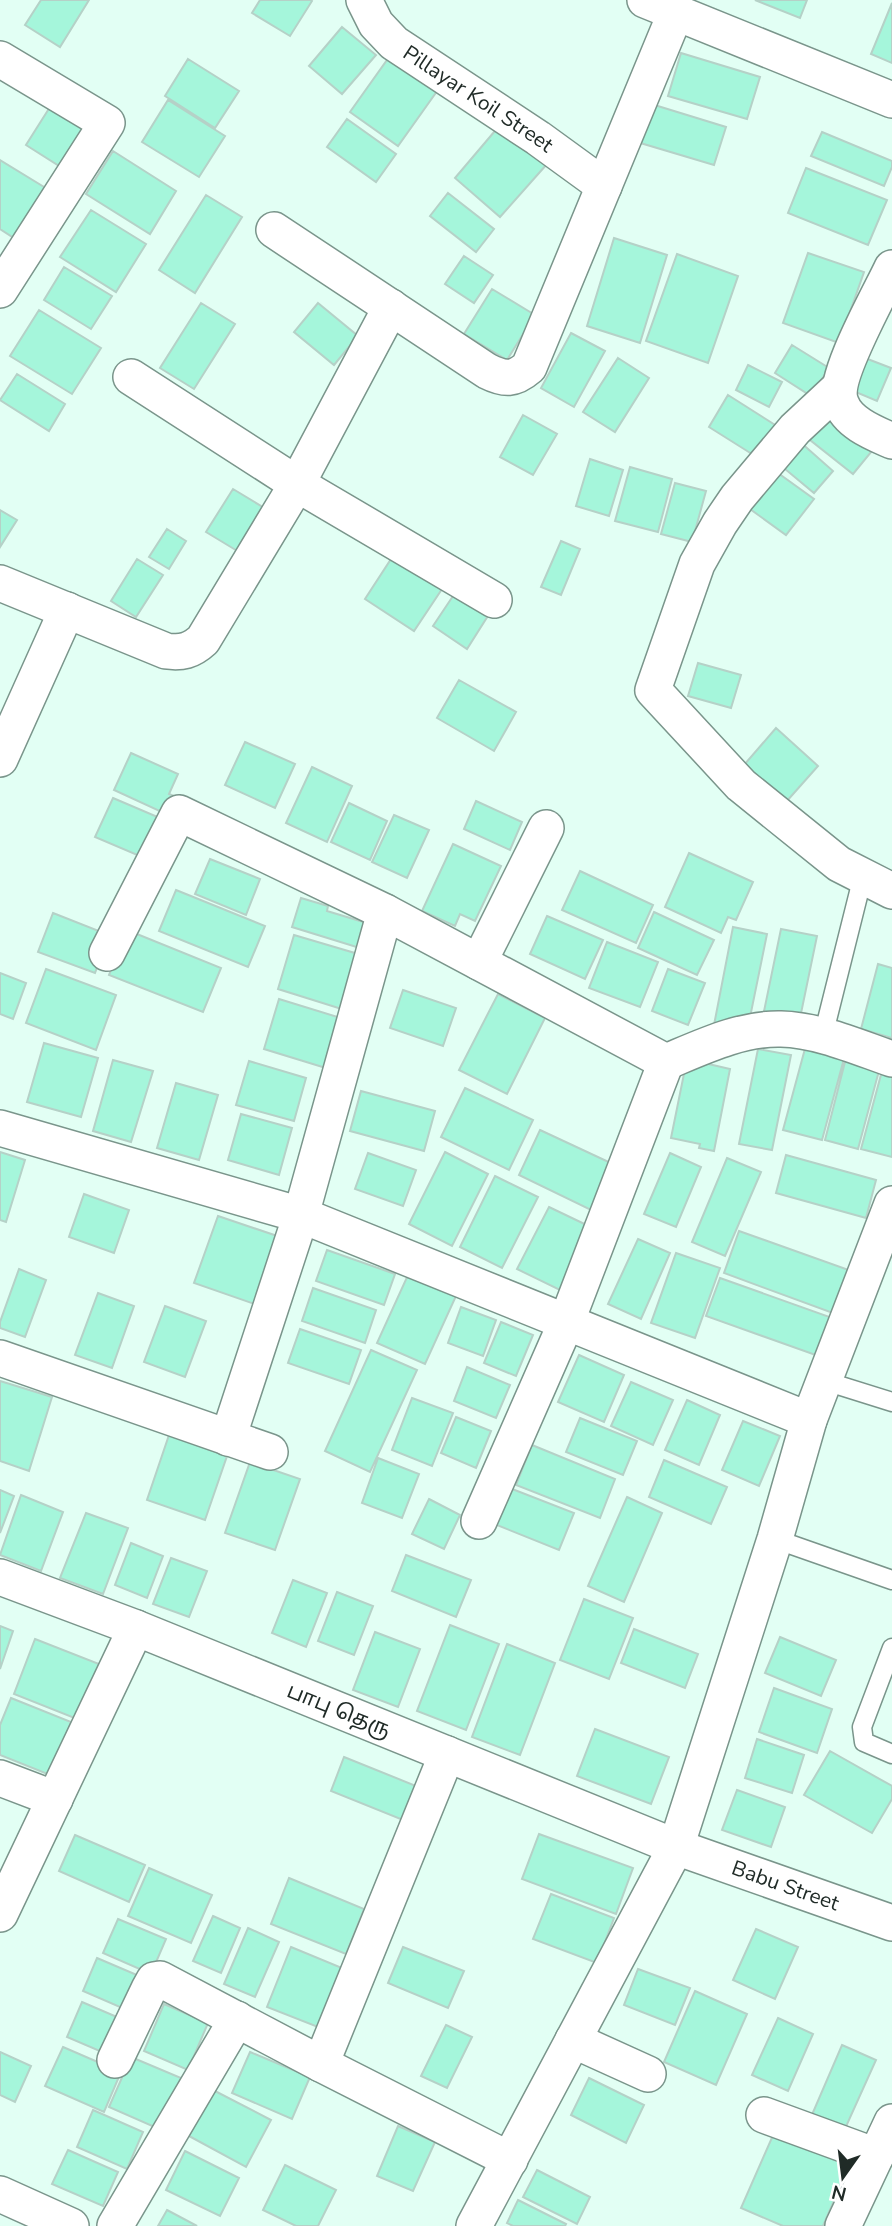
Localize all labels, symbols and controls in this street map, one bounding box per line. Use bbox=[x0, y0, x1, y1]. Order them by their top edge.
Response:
street label: Pillayar Koil Street bbox=[398, 39, 560, 159]
street label: பாபு தெரு bbox=[283, 1676, 395, 1744]
street label: Babu Street bbox=[728, 1854, 844, 1918]
north arrow bbox=[808, 2142, 878, 2212]
text: N bbox=[829, 2178, 849, 2207]

